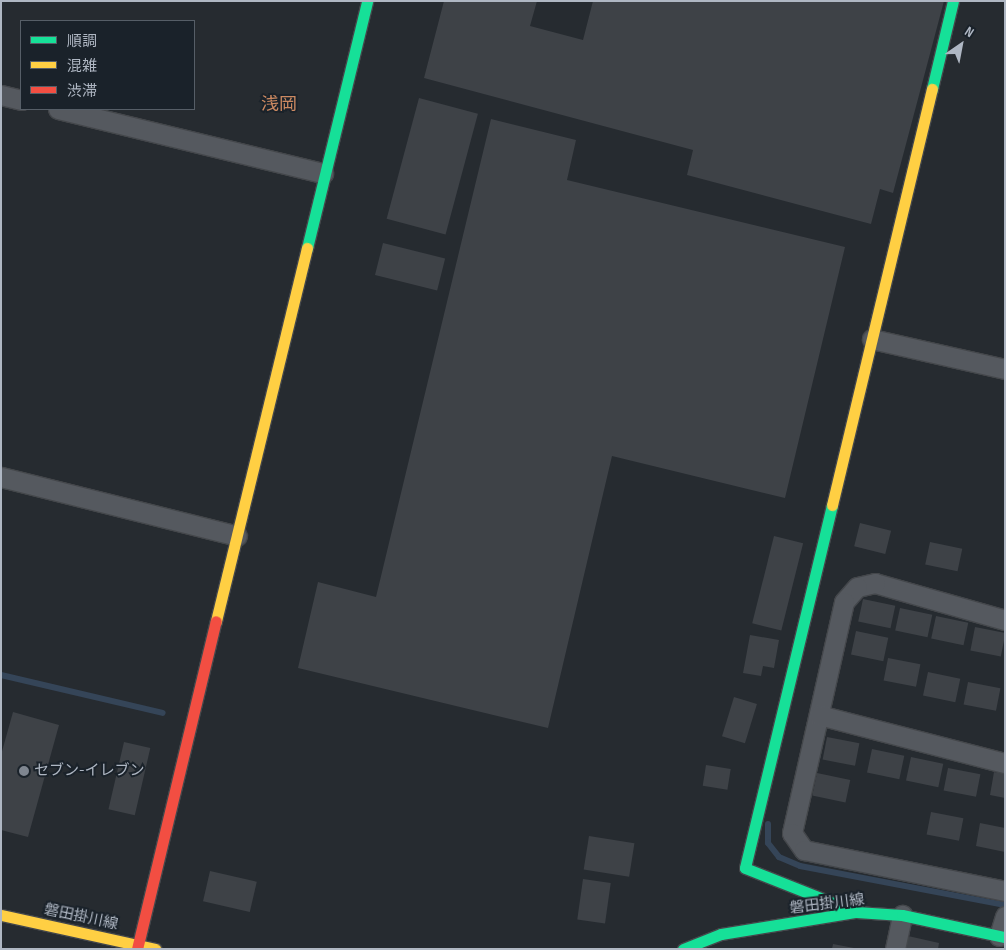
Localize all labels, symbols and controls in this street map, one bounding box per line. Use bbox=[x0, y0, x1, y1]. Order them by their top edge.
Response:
legend bbox=[20, 20, 195, 110]
north arrow bbox=[936, 20, 986, 70]
text: N bbox=[962, 23, 977, 41]
text: 順調 bbox=[67, 32, 97, 51]
text: 混雑 bbox=[67, 57, 97, 76]
text: 渋滞 bbox=[67, 82, 97, 101]
district label: 浅岡 bbox=[261, 94, 297, 116]
place label: セブン-イレブン bbox=[34, 762, 145, 780]
marker: セブン-イレブン bbox=[18, 765, 30, 777]
street label: 磐田掛川線 bbox=[789, 890, 865, 918]
street label: 磐田掛川線 bbox=[42, 900, 120, 934]

